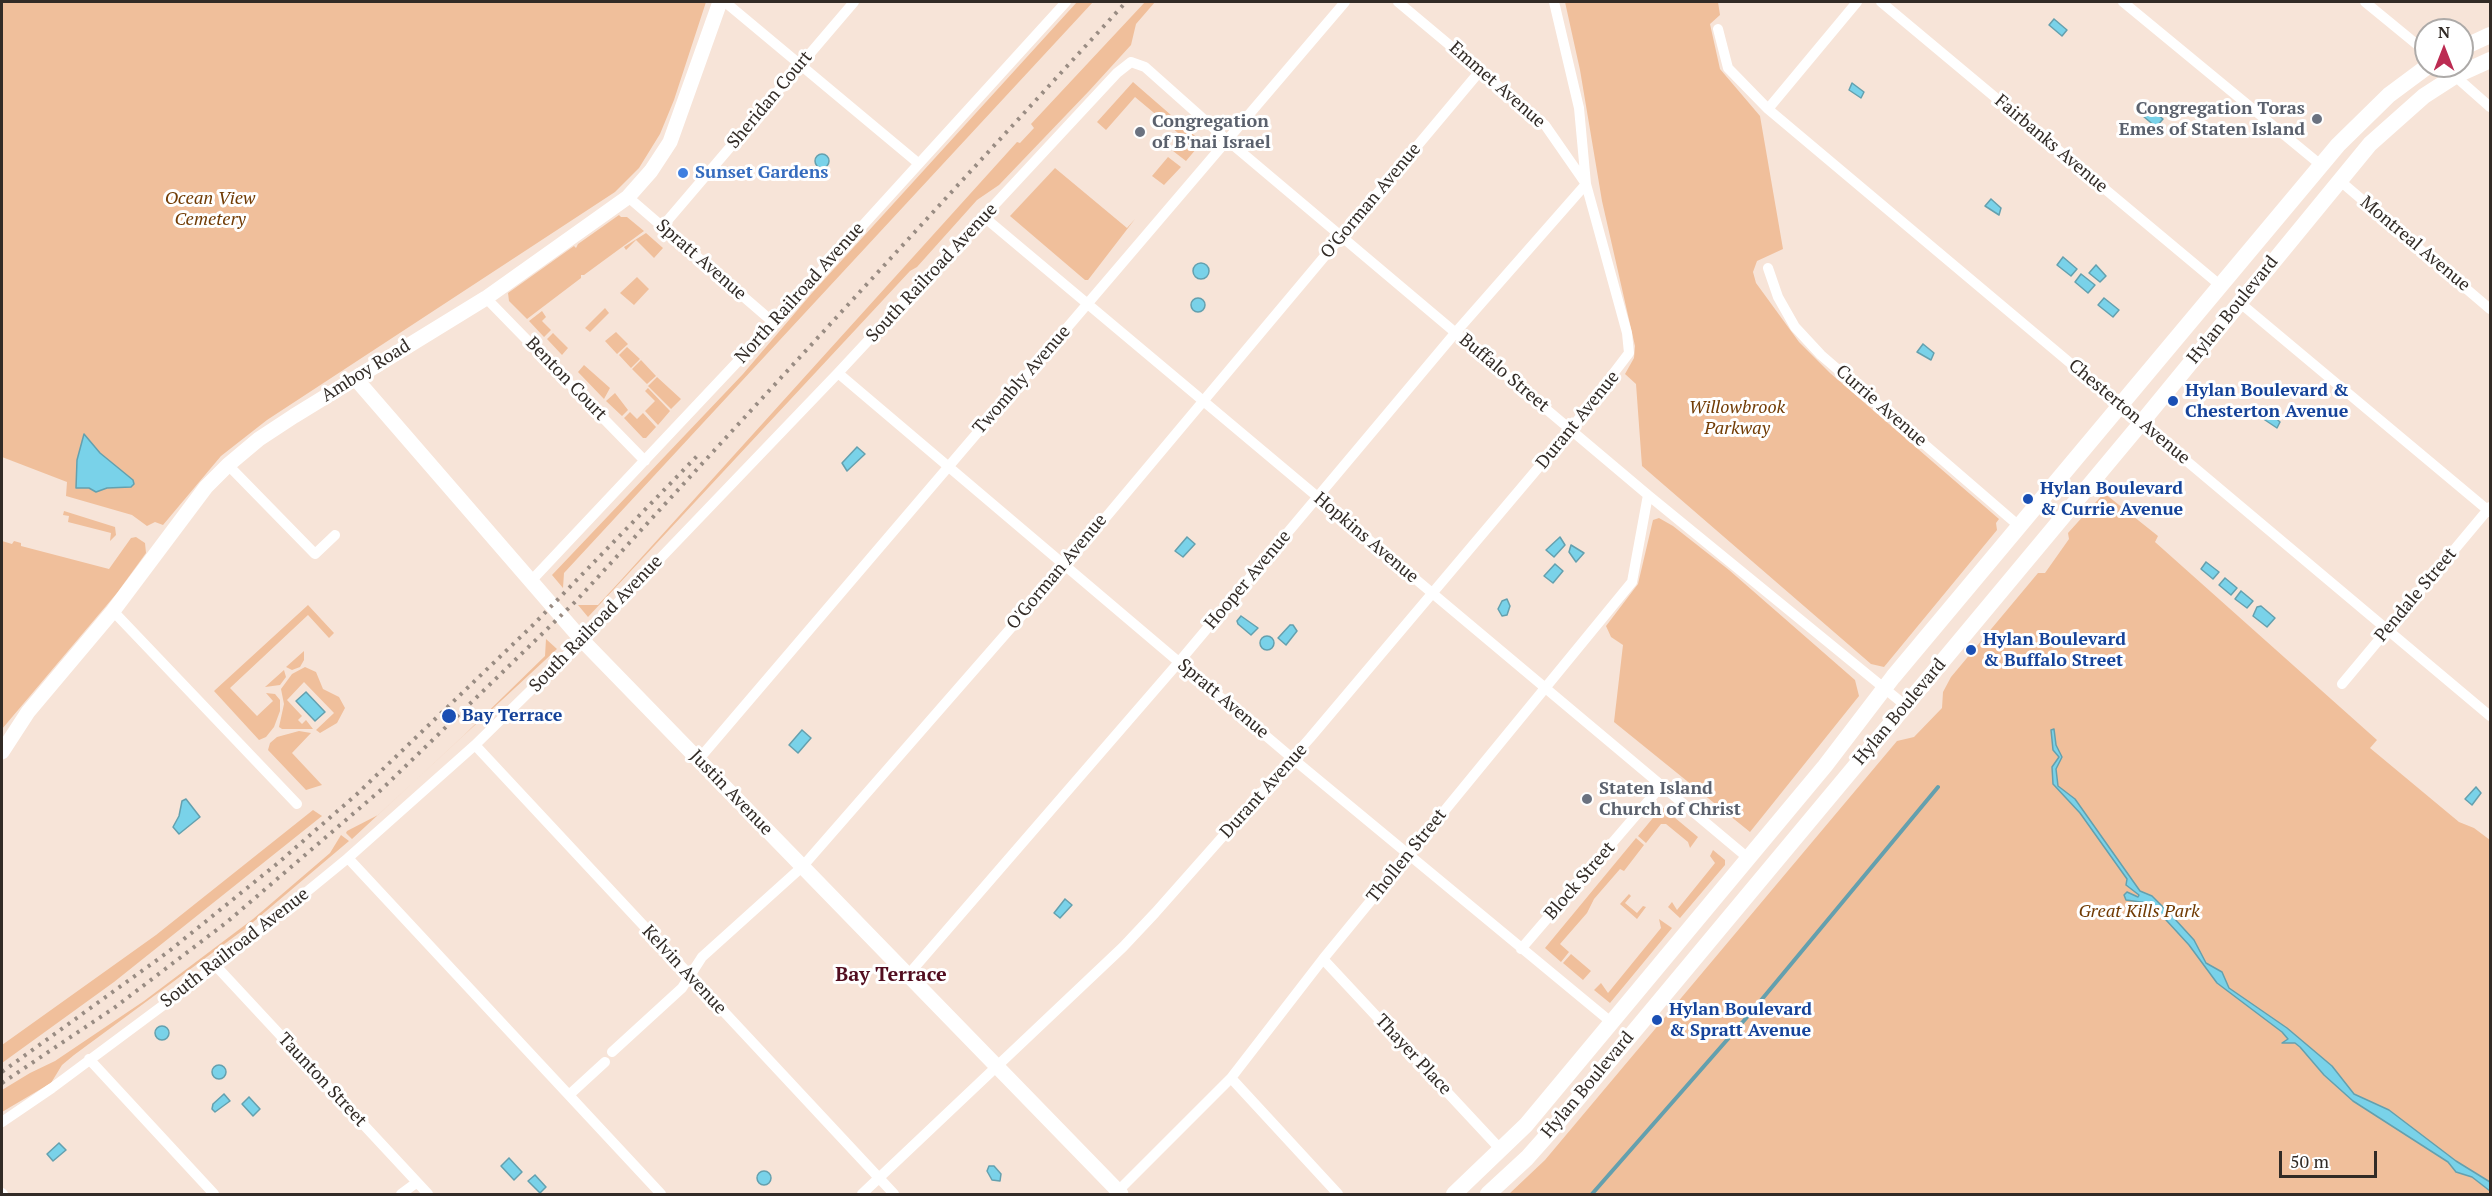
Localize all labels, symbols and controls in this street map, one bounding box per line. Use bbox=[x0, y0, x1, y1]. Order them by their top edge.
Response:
north arrow bbox=[2414, 18, 2474, 78]
text: N bbox=[2438, 21, 2450, 43]
street label: Emmet Avenue bbox=[1444, 37, 1550, 133]
street label: Sheridan Court bbox=[723, 47, 817, 153]
street label: Fairbanks Avenue bbox=[1990, 90, 2112, 198]
place label: Congregation Toras Emes of Staten Island bbox=[2119, 98, 2305, 140]
place label: Congregation of B'nai Israel bbox=[1152, 111, 1271, 154]
marker: Congregation Toras Emes of Staten Island bbox=[2310, 112, 2324, 126]
marker: Congregation of B'nai Israel bbox=[1133, 125, 1147, 139]
street label: O'Gorman Avenue bbox=[1316, 139, 1426, 263]
place label: Sunset Gardens bbox=[695, 162, 828, 184]
marker: Sunset Gardens bbox=[676, 166, 690, 180]
park label: Ocean View Cemetery bbox=[165, 188, 255, 230]
street label: Montreal Avenue bbox=[2356, 192, 2474, 296]
street label: South Railroad Avenue bbox=[862, 199, 1002, 347]
street label: Spratt Avenue bbox=[651, 215, 751, 305]
street label: North Railroad Avenue bbox=[731, 218, 869, 368]
street label: Hylan Boulevard bbox=[2183, 252, 2283, 368]
street label: Twombly Avenue bbox=[969, 321, 1075, 439]
street label: Buffalo Street bbox=[1455, 329, 1553, 417]
street label: Benton Court bbox=[521, 333, 611, 425]
street label: Amboy Road bbox=[317, 335, 415, 407]
street label: Chesterton Avenue bbox=[2064, 355, 2194, 469]
street label: Currie Avenue bbox=[1831, 361, 1931, 451]
street label: Durant Avenue bbox=[1532, 367, 1624, 473]
place label: Hylan Boulevard & Chesterton Avenue bbox=[2185, 380, 2349, 422]
marker: Hylan Boulevard & Chesterton Avenue bbox=[2166, 394, 2180, 408]
park label: Willowbrook Parkway bbox=[1689, 397, 1785, 440]
place label: Hylan Boulevard & Currie Avenue bbox=[2040, 478, 2183, 520]
street label: Hopkins Avenue bbox=[1309, 488, 1423, 588]
marker: Hylan Boulevard & Currie Avenue bbox=[2021, 492, 2035, 506]
street label: O'Gorman Avenue bbox=[1002, 510, 1112, 634]
street label: Hooper Avenue bbox=[1200, 526, 1296, 634]
street label: Pendale Street bbox=[2370, 544, 2462, 646]
street label: South Railroad Avenue bbox=[525, 551, 667, 697]
place label: Hylan Boulevard & Buffalo Street bbox=[1983, 629, 2126, 672]
marker: Hylan Boulevard & Buffalo Street bbox=[1964, 643, 1978, 657]
street label: Hylan Boulevard bbox=[1849, 654, 1951, 770]
street label: Spratt Avenue bbox=[1173, 655, 1273, 743]
place label: Bay Terrace bbox=[462, 705, 562, 727]
marker: Bay Terrace bbox=[440, 707, 458, 725]
street label: Durant Avenue bbox=[1216, 739, 1312, 843]
street label: Justin Avenue bbox=[685, 746, 777, 840]
place label: Staten Island Church of Christ bbox=[1599, 778, 1741, 820]
marker: Staten Island Church of Christ bbox=[1580, 792, 1594, 806]
street label: Thollen Street bbox=[1363, 805, 1451, 907]
street label: Block Street bbox=[1540, 837, 1620, 925]
street label: South Railroad Avenue bbox=[157, 883, 313, 1013]
park label: Great Kills Park bbox=[2078, 901, 2200, 923]
street label: Kelvin Avenue bbox=[637, 921, 731, 1019]
district label: Bay Terrace bbox=[835, 963, 947, 987]
place label: Hylan Boulevard & Spratt Avenue bbox=[1669, 999, 1812, 1042]
street label: Thayer Place bbox=[1370, 1010, 1456, 1100]
marker: Hylan Boulevard & Spratt Avenue bbox=[1650, 1013, 1664, 1027]
street label: Hylan Boulevard bbox=[1537, 1027, 1639, 1143]
street label: Taunton Street bbox=[273, 1029, 371, 1131]
scale bar bbox=[2282, 1139, 2380, 1177]
text: 50 m bbox=[2290, 1149, 2329, 1173]

